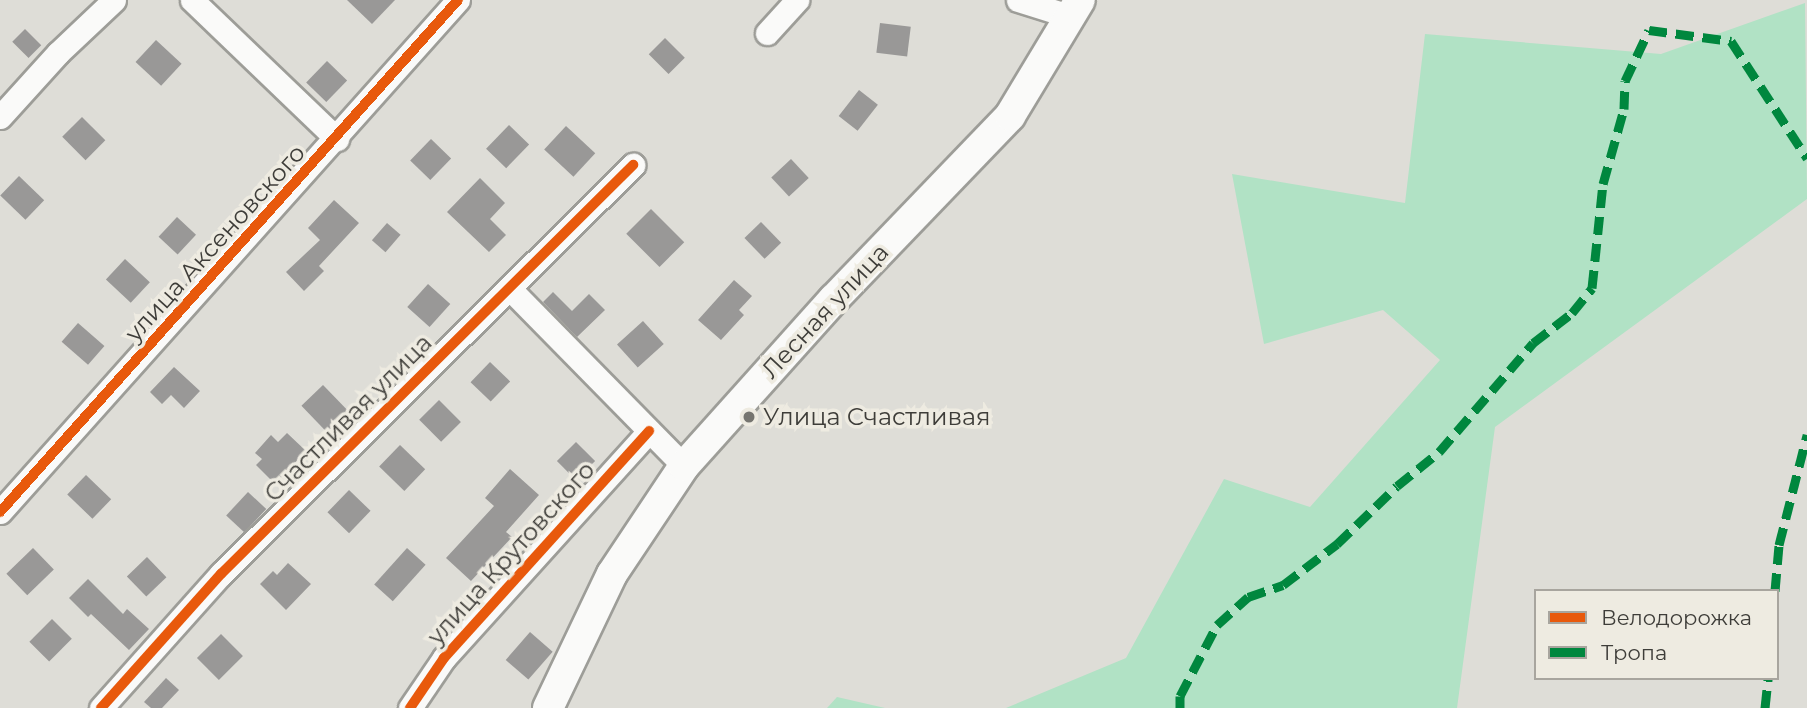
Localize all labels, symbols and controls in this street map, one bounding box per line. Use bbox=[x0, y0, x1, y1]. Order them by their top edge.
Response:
street label: улица Аксеновского bbox=[119, 139, 311, 347]
street label: Лесная улица bbox=[755, 238, 895, 384]
street label: Счастливая улица bbox=[258, 328, 438, 508]
place label: Улица Счастливая bbox=[763, 403, 991, 431]
marker: Улица Счастливая bbox=[741, 409, 757, 425]
street label: улица Крутовского bbox=[421, 456, 601, 650]
legend bbox=[1534, 589, 1779, 680]
text: Велодорожка bbox=[1601, 605, 1752, 630]
text: Тропа bbox=[1601, 640, 1667, 665]

